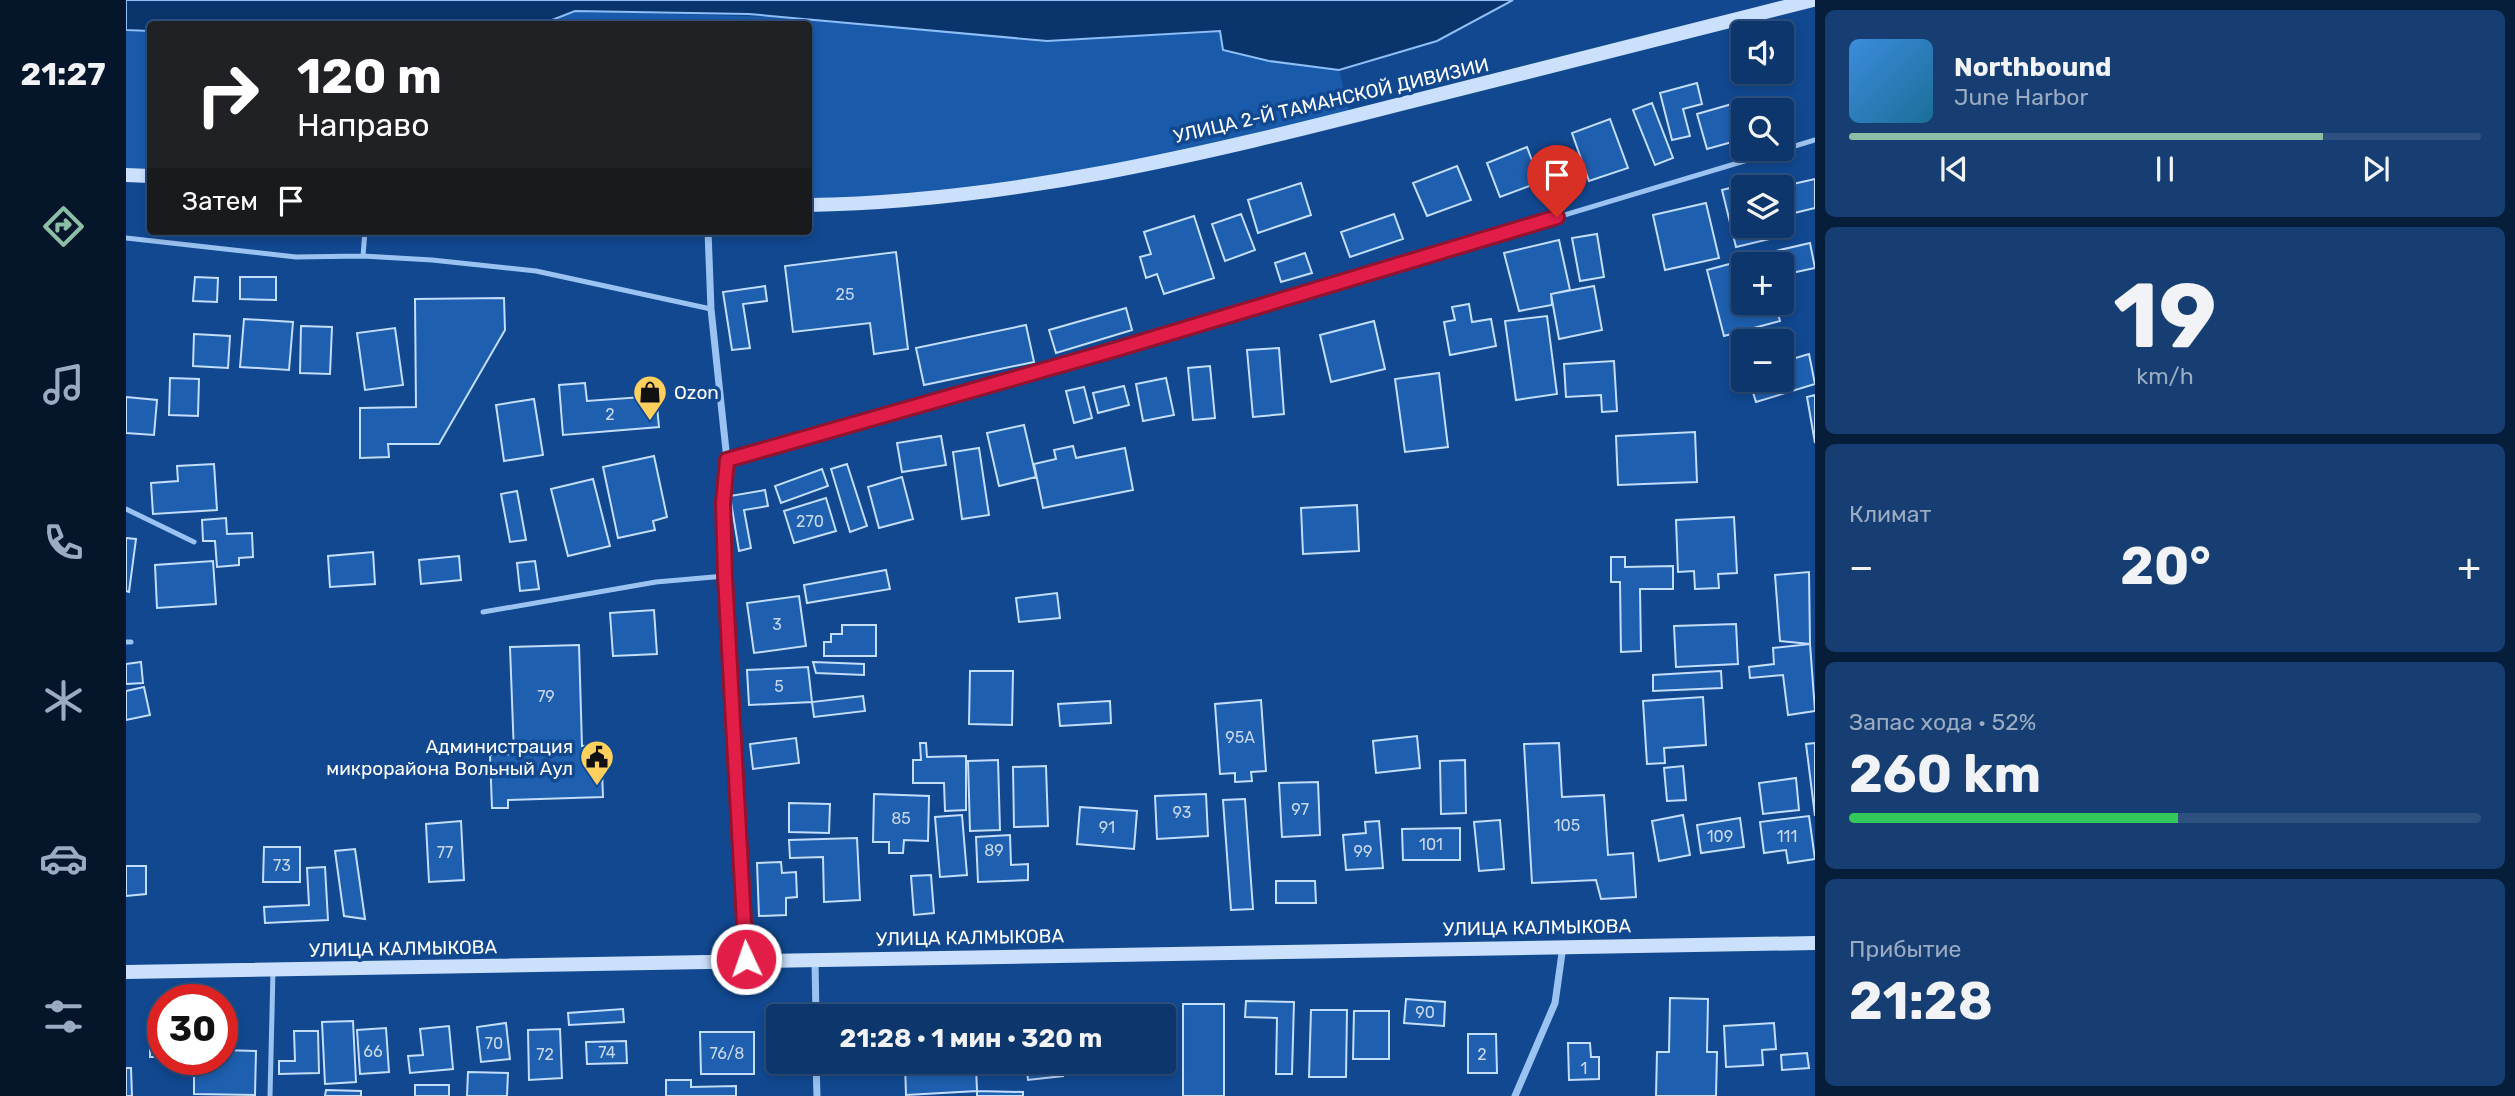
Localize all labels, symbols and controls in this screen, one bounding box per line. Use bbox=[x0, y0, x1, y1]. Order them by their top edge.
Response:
map controls bbox=[1731, 21, 1794, 392]
button: sound bbox=[1731, 21, 1794, 84]
text: 120 m bbox=[297, 47, 442, 105]
icon: right bbox=[182, 49, 273, 140]
text: Northbound bbox=[1954, 52, 2112, 83]
street label: УЛИЦА 2-Й ТАМАНСКОЙ ДИВИЗИИ bbox=[1171, 53, 1491, 148]
text: 21:27 bbox=[20, 55, 106, 93]
text: June Harbor bbox=[1954, 83, 2088, 111]
button: search bbox=[1731, 98, 1794, 161]
text: Направо bbox=[297, 106, 430, 144]
pin bbox=[1527, 145, 1587, 217]
icon: previous bbox=[1935, 150, 1973, 188]
icon: pause bbox=[2146, 150, 2184, 188]
icon: next bbox=[2357, 150, 2395, 188]
icon: arrive bbox=[1538, 156, 1576, 194]
button: layers bbox=[1731, 175, 1794, 238]
icon: arrive bbox=[272, 182, 310, 220]
text: Затем bbox=[182, 186, 258, 217]
icon: directions bbox=[39, 202, 88, 251]
button: + bbox=[1731, 252, 1794, 315]
text: 19 bbox=[2113, 262, 2217, 370]
house number: 25 bbox=[836, 285, 854, 304]
button: − bbox=[1731, 329, 1794, 392]
icon: music bbox=[39, 360, 88, 409]
text: km/h bbox=[2136, 362, 2194, 390]
shop icon: Ozon bbox=[631, 373, 669, 422]
place label: Ozon bbox=[674, 381, 719, 404]
house number: 2 bbox=[605, 405, 615, 424]
text: Климат bbox=[1849, 500, 1931, 528]
house number: 270 bbox=[796, 512, 824, 531]
icon: phone bbox=[39, 518, 88, 567]
text: 20° bbox=[2120, 535, 2211, 597]
text: − bbox=[1849, 544, 1874, 590]
text: + bbox=[2457, 544, 2481, 590]
house number: 3 bbox=[772, 615, 782, 634]
icon: climate bbox=[39, 676, 88, 725]
house number: 5 bbox=[774, 677, 784, 696]
house number: 79 bbox=[537, 687, 555, 706]
text: Запас хода · 52% bbox=[1849, 708, 2036, 736]
house number: 95А bbox=[1225, 728, 1255, 747]
place label: Администрация микрорайона Вольный Аул bbox=[326, 735, 573, 780]
public building icon: Администрация микрорайона Вольный Аул bbox=[578, 738, 616, 787]
text: 260 km bbox=[1849, 743, 2041, 805]
house number: 97 bbox=[1291, 800, 1309, 819]
house number: 93 bbox=[1173, 803, 1191, 822]
house number: 85 bbox=[891, 809, 911, 828]
house number: 105 bbox=[1554, 816, 1580, 835]
house number: 91 bbox=[1099, 818, 1115, 837]
house number: 109 bbox=[1707, 827, 1733, 846]
house number: 111 bbox=[1777, 827, 1797, 846]
icon: car bbox=[39, 834, 88, 883]
house number: 101 bbox=[1419, 835, 1443, 854]
house number: 89 bbox=[984, 841, 1004, 860]
house number: 99 bbox=[1354, 842, 1372, 861]
house number: 77 bbox=[437, 843, 453, 862]
house number: 73 bbox=[273, 856, 291, 875]
street label: УЛИЦА КАЛМЫКОВА bbox=[1443, 914, 1632, 941]
position arrow bbox=[709, 922, 783, 996]
street label: УЛИЦА КАЛМЫКОВА bbox=[876, 924, 1065, 951]
street label: УЛИЦА КАЛМЫКОВА bbox=[309, 935, 498, 962]
text: Прибытие bbox=[1849, 935, 1961, 963]
text: 21:28 bbox=[1849, 970, 1993, 1032]
speed limit sign: 30 bbox=[147, 984, 238, 1075]
icon: filters bbox=[39, 992, 88, 1041]
house number: 90 bbox=[1415, 1003, 1435, 1022]
text: 21:28 · 1 мин · 320 m bbox=[840, 1023, 1102, 1054]
house number: 70 bbox=[485, 1034, 503, 1053]
house number: 66 bbox=[363, 1042, 383, 1061]
house number: 74 bbox=[598, 1043, 616, 1062]
house number: 76/8 bbox=[710, 1044, 744, 1063]
house number: 72 bbox=[536, 1045, 554, 1064]
house number: 2 bbox=[1477, 1045, 1487, 1064]
house number: 1 bbox=[1581, 1059, 1587, 1078]

